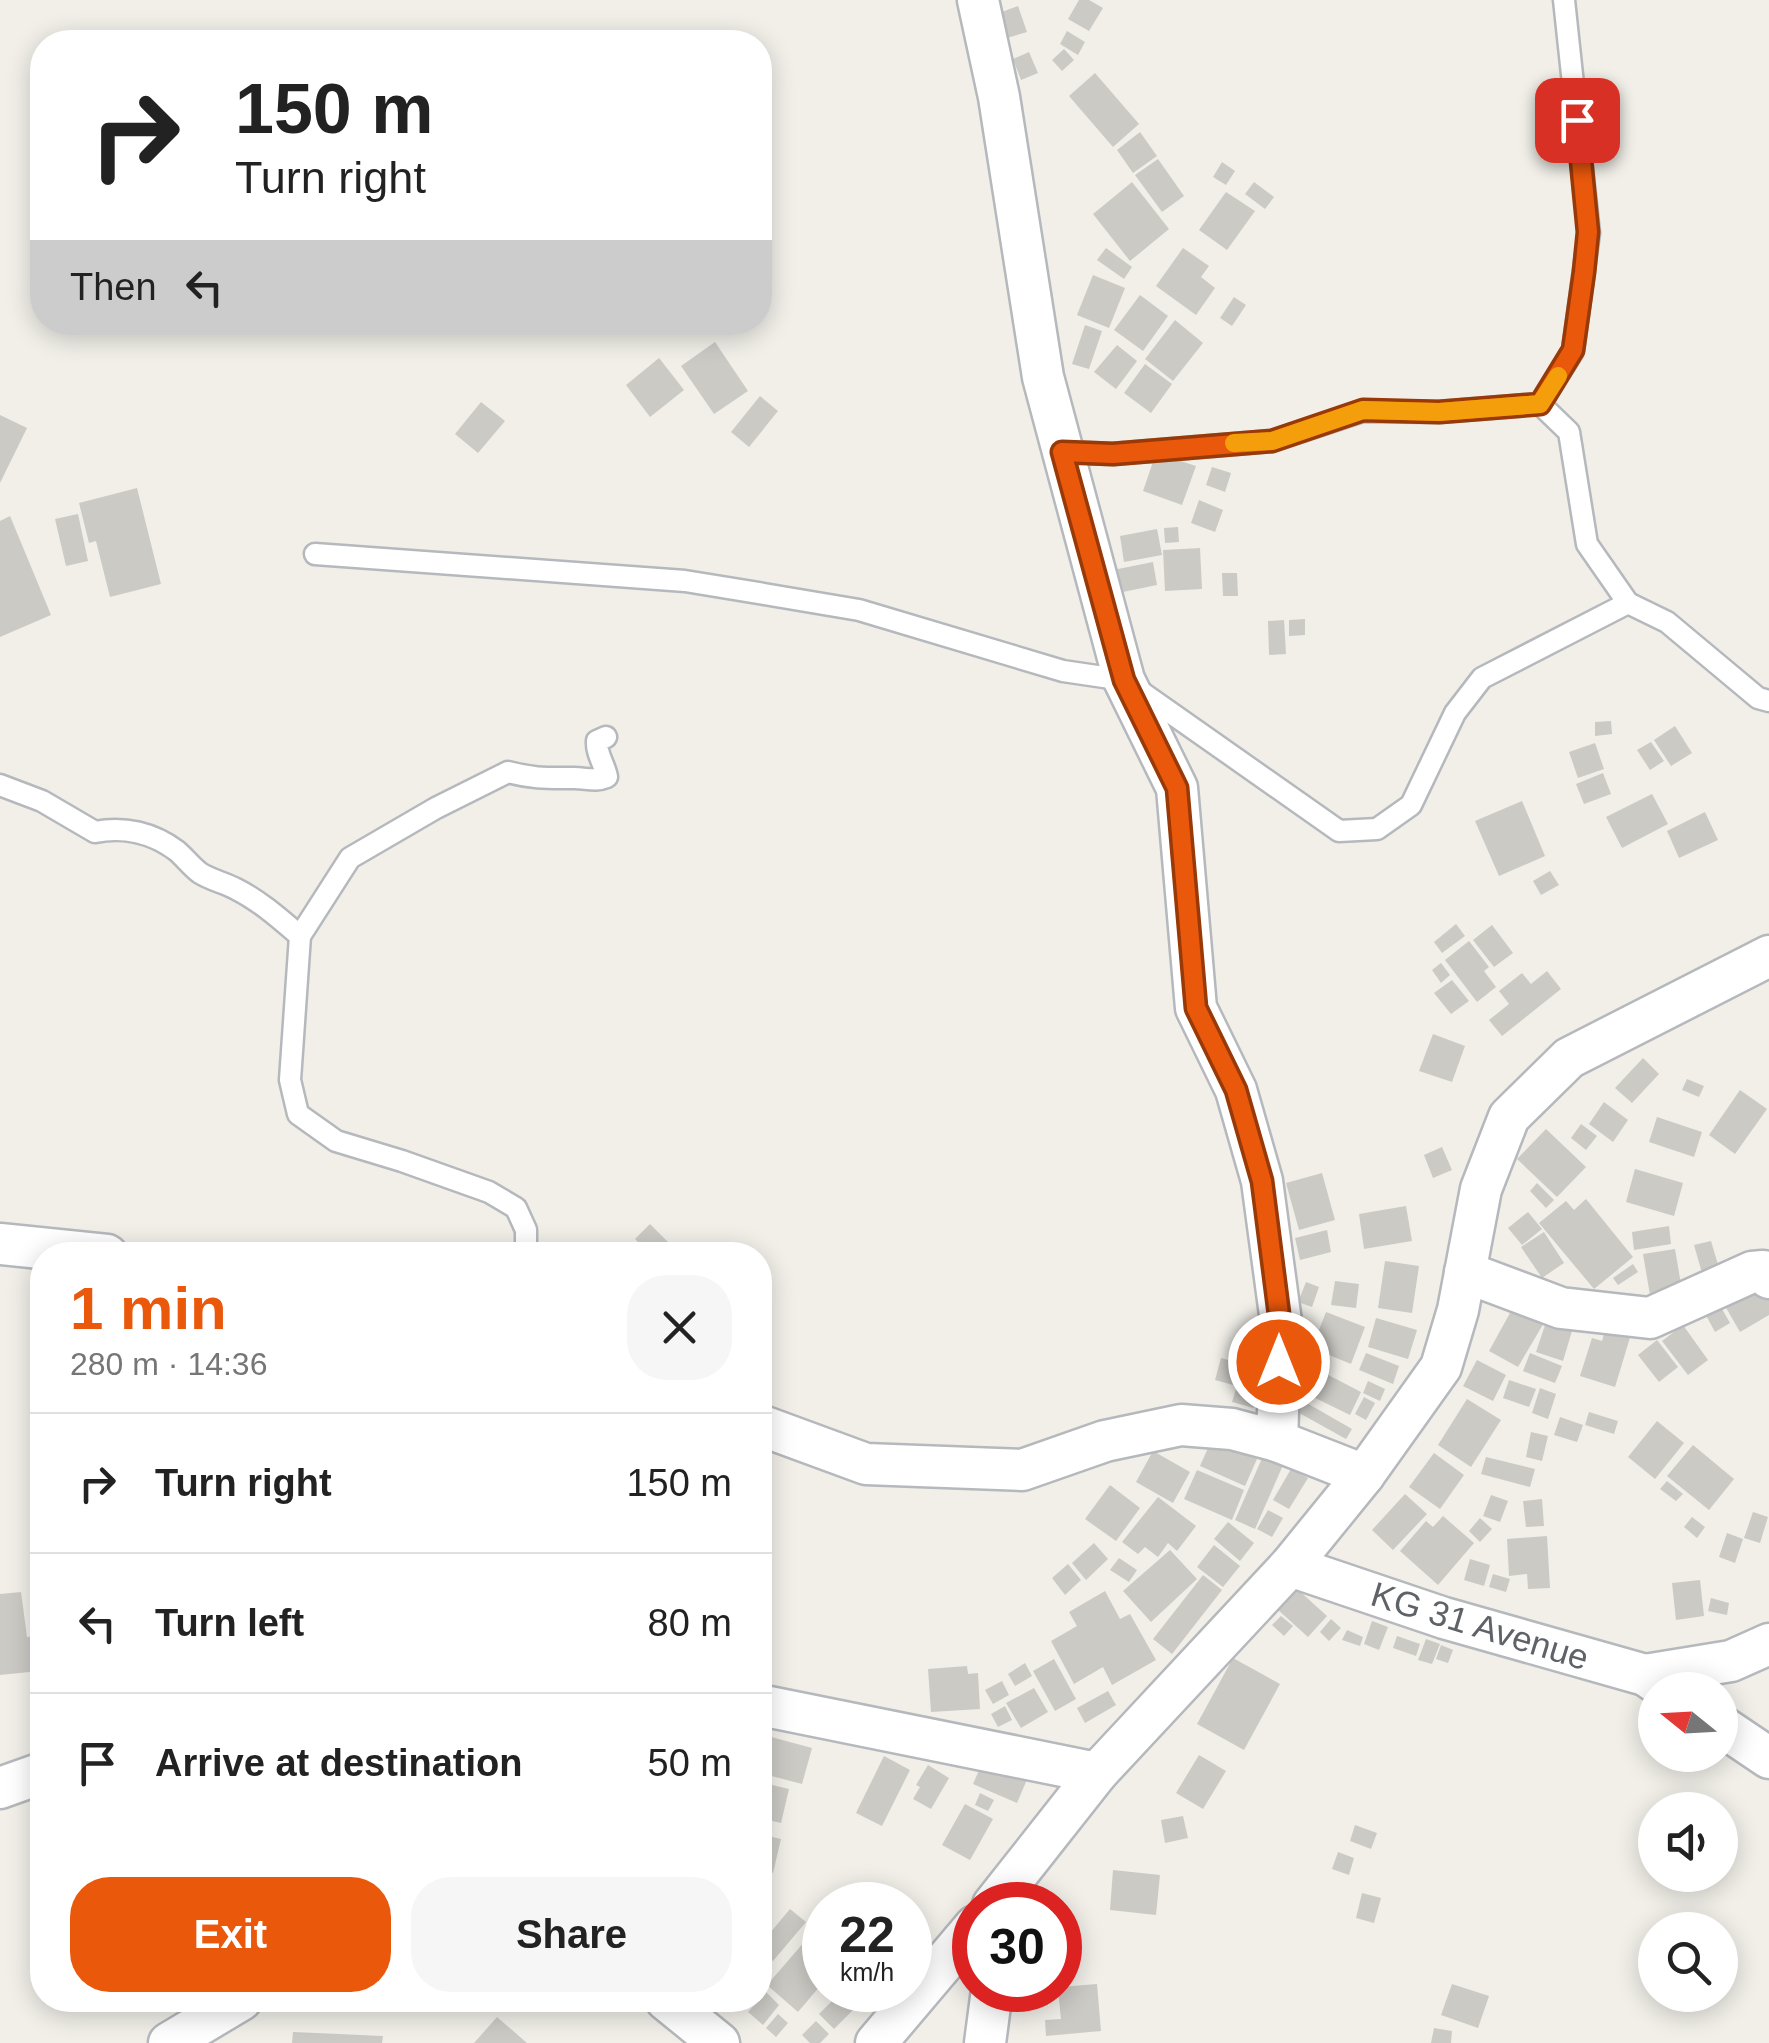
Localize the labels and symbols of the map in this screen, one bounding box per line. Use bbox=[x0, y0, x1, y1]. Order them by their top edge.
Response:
pin bbox=[1535, 78, 1620, 163]
position arrow bbox=[1227, 1310, 1331, 1414]
street label: KG 31 Avenue bbox=[1367, 1574, 1593, 1677]
north arrow bbox=[1638, 1672, 1738, 1772]
speed limit sign: 30 bbox=[952, 1882, 1082, 2012]

